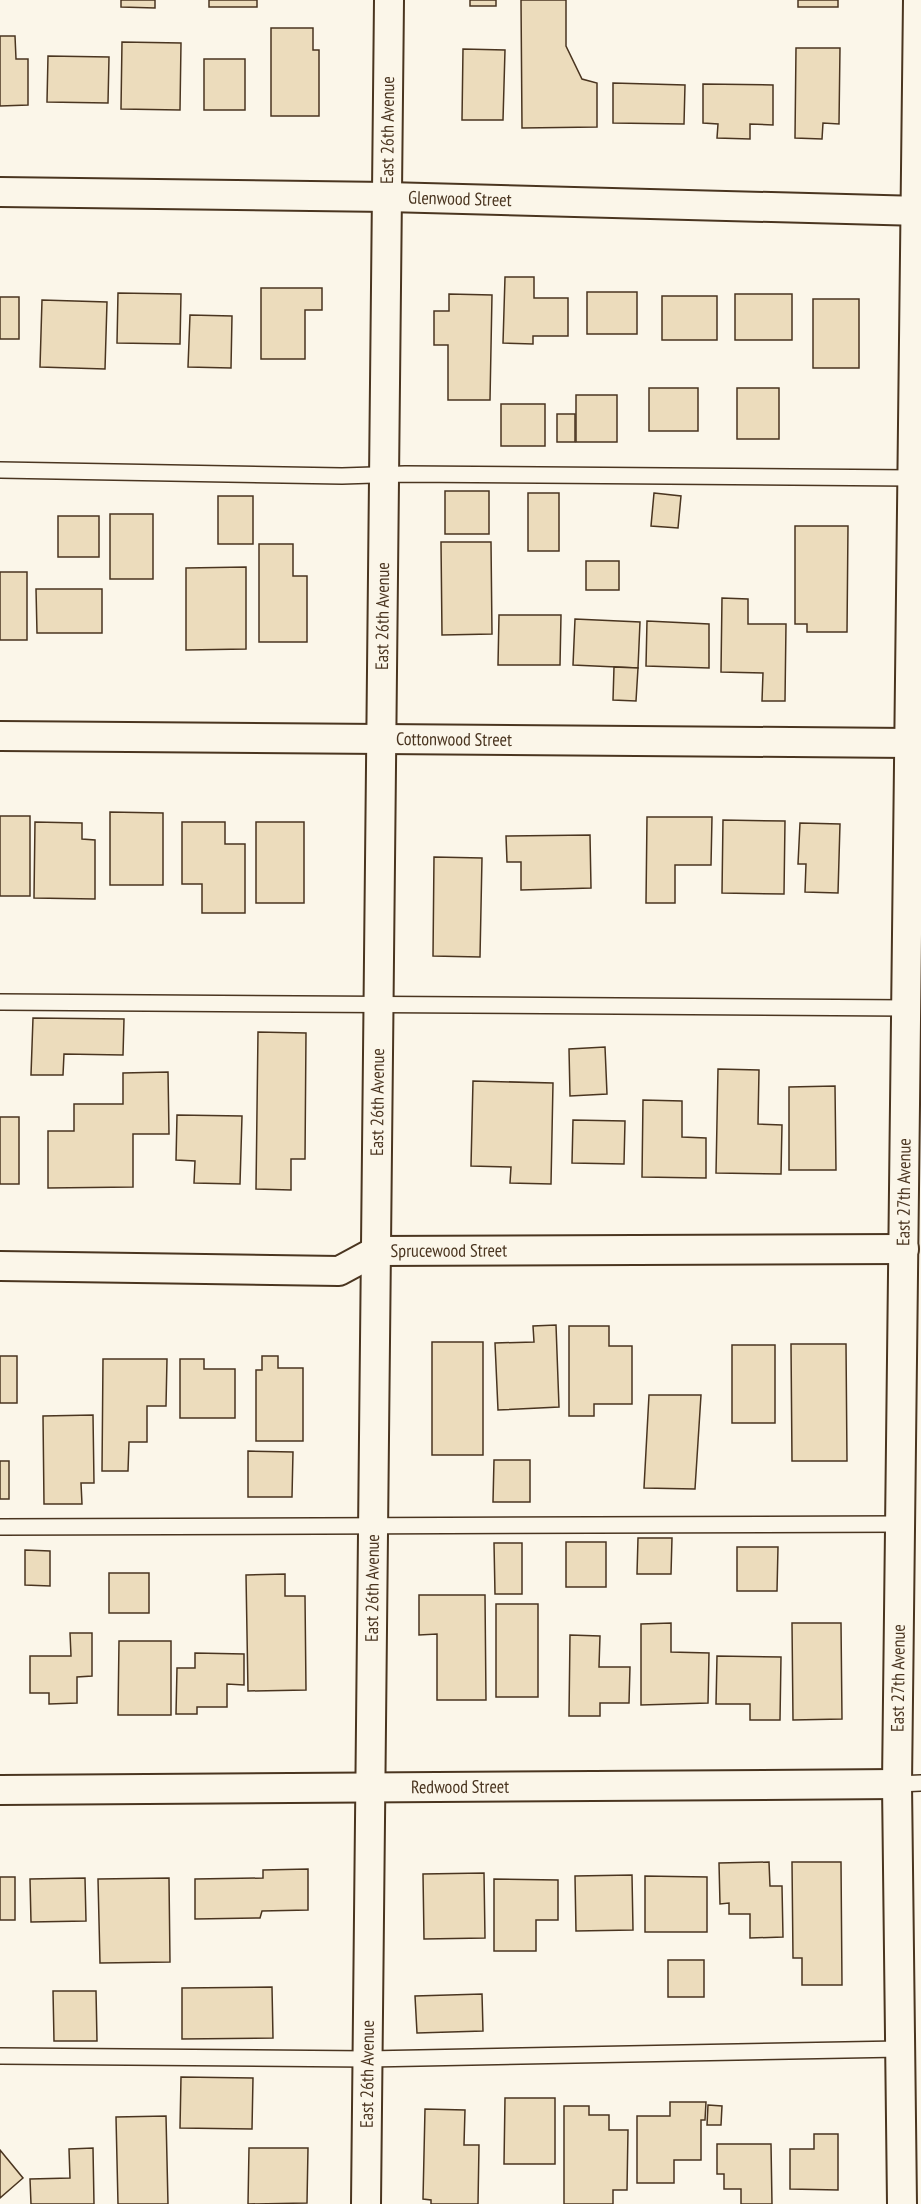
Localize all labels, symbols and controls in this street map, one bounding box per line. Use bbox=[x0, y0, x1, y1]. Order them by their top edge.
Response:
street label: East 26th Avenue bbox=[375, 76, 399, 184]
street label: Glenwood Street bbox=[408, 186, 512, 211]
street label: East 26th Avenue bbox=[370, 562, 394, 670]
street label: Cottonwood Street bbox=[396, 727, 512, 751]
street label: East 26th Avenue bbox=[365, 1048, 389, 1156]
street label: East 27th Avenue bbox=[891, 1138, 916, 1246]
street label: Sprucewood Street bbox=[391, 1239, 507, 1262]
street label: East 26th Avenue bbox=[360, 1534, 384, 1642]
street label: East 27th Avenue bbox=[886, 1624, 910, 1732]
street label: Redwood Street bbox=[411, 1775, 509, 1798]
street label: East 26th Avenue bbox=[355, 2020, 379, 2128]

